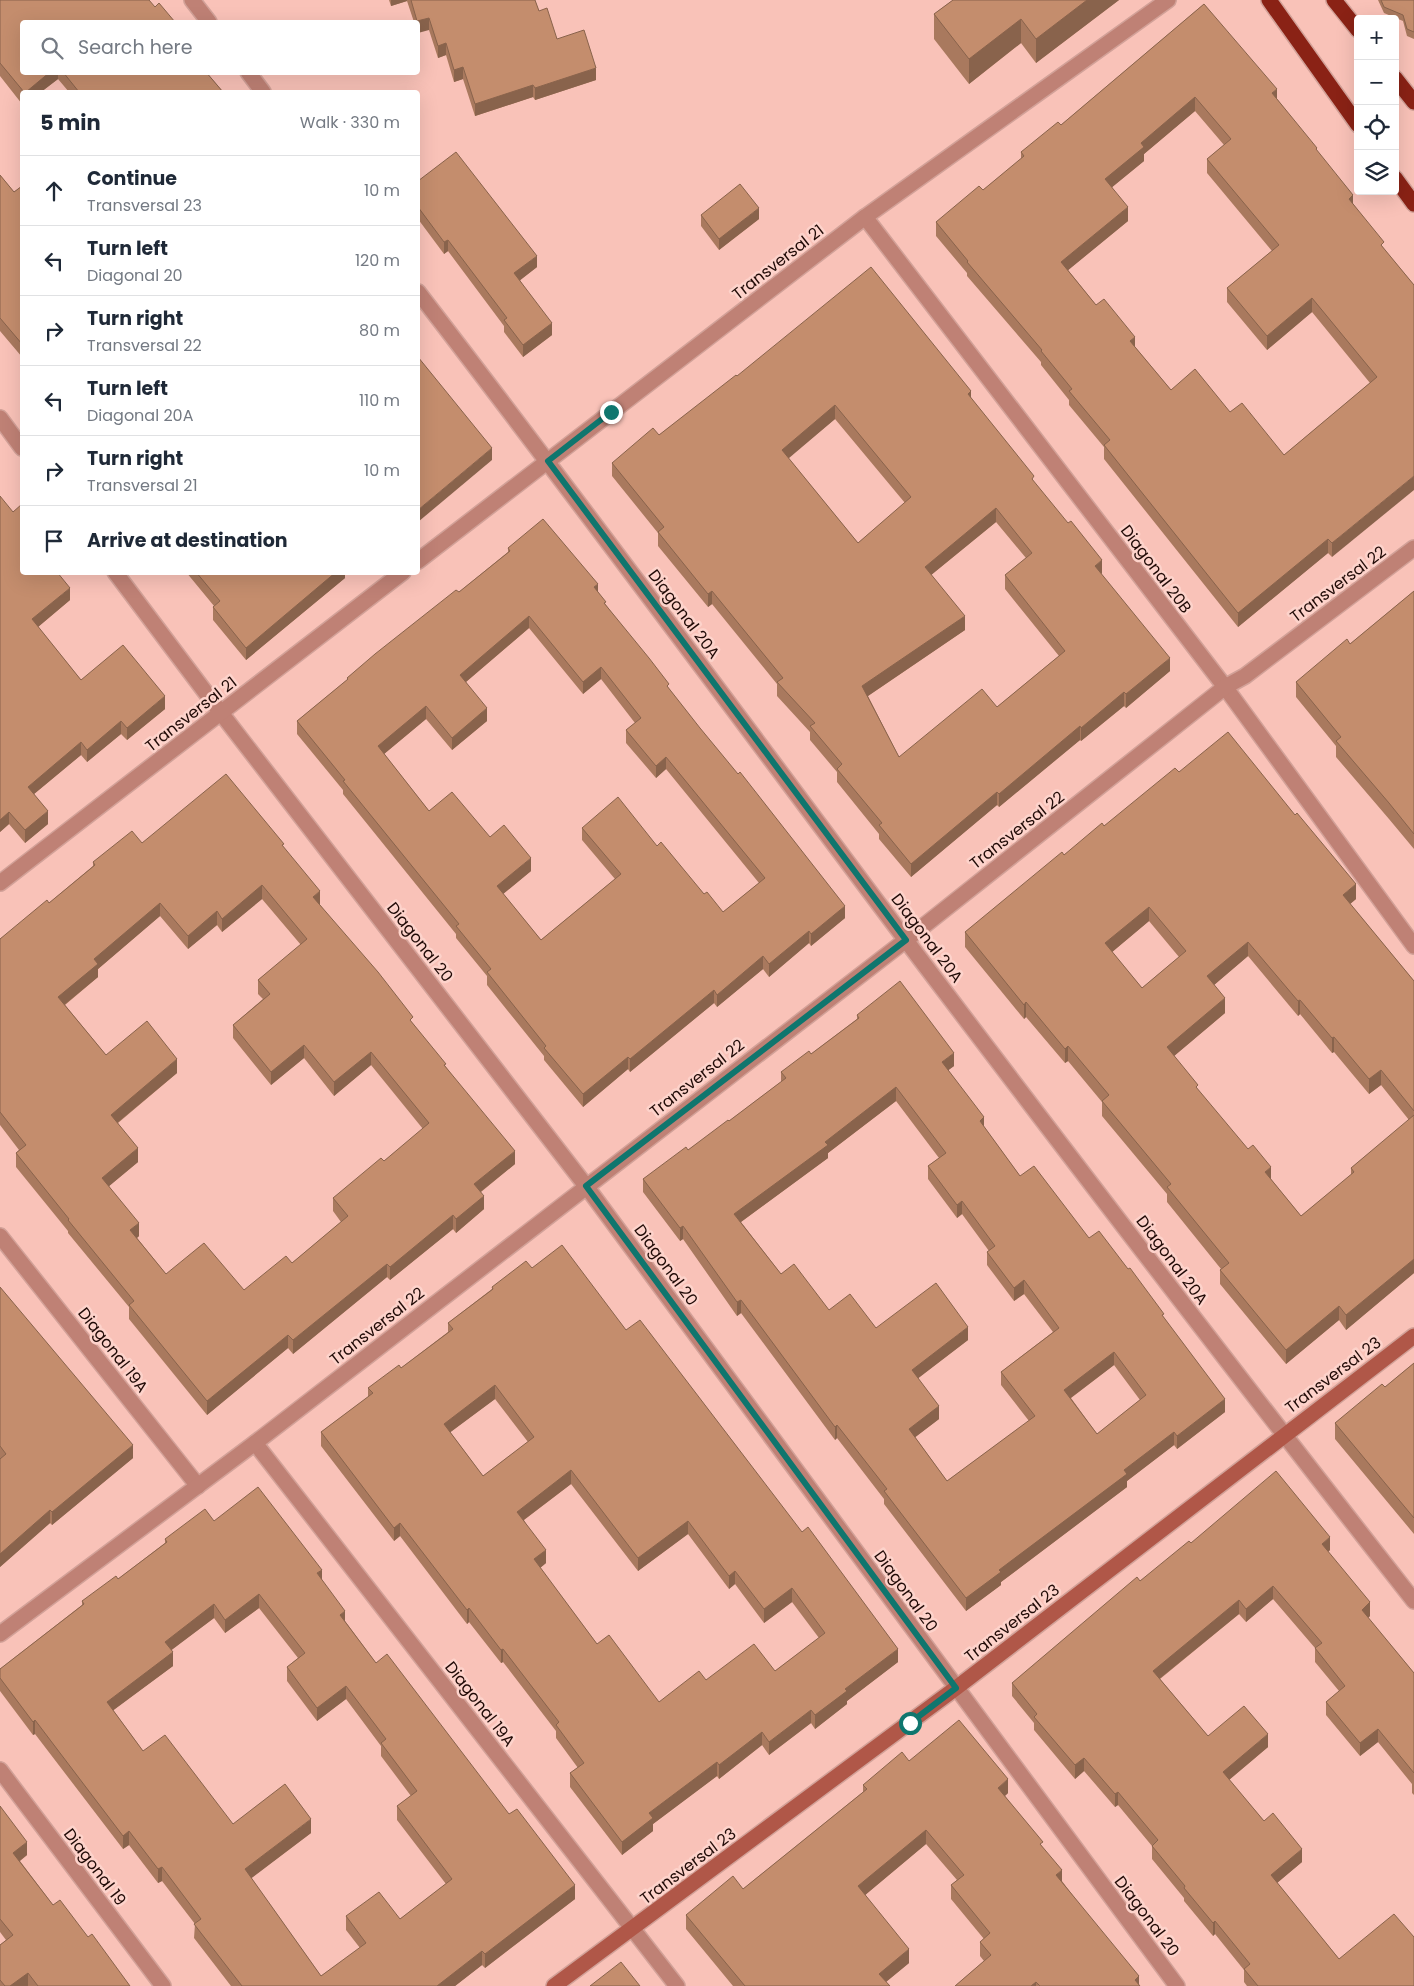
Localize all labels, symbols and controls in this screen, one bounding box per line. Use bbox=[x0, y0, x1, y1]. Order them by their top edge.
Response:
map controls bbox=[1354, 15, 1399, 195]
button: + bbox=[1354, 15, 1399, 60]
search box bbox=[20, 20, 420, 75]
icon: search bbox=[38, 34, 66, 62]
text: Search here bbox=[78, 34, 192, 61]
button: − bbox=[1354, 60, 1399, 105]
button: locate bbox=[1354, 105, 1399, 150]
text: 5 min bbox=[40, 108, 101, 137]
text: Walk · 330 m bbox=[300, 111, 400, 134]
button: layers bbox=[1354, 150, 1399, 195]
text: Continue bbox=[87, 165, 177, 192]
icon: ahead bbox=[40, 177, 68, 205]
text: 10 m bbox=[364, 179, 400, 202]
text: Transversal 23 bbox=[87, 194, 202, 217]
street label: Transversal 21 bbox=[727, 219, 829, 305]
text: Turn left bbox=[87, 235, 168, 262]
icon: left bbox=[40, 247, 68, 275]
text: 120 m bbox=[355, 249, 400, 272]
text: Diagonal 20 bbox=[87, 264, 183, 287]
text: Turn right bbox=[87, 305, 183, 332]
icon: right bbox=[40, 317, 68, 345]
text: 80 m bbox=[359, 319, 400, 342]
text: Transversal 22 bbox=[87, 334, 202, 357]
text: Turn left bbox=[87, 375, 168, 402]
icon: left bbox=[40, 387, 68, 415]
text: 110 m bbox=[359, 389, 400, 412]
route end bbox=[600, 401, 623, 424]
text: Diagonal 20A bbox=[87, 404, 193, 427]
text: Turn right bbox=[87, 445, 183, 472]
icon: right bbox=[40, 457, 68, 485]
text: 10 m bbox=[364, 459, 400, 482]
text: Transversal 21 bbox=[87, 474, 198, 497]
street label: Diagonal 20B bbox=[1115, 520, 1197, 618]
icon: arrive bbox=[40, 527, 68, 555]
text: Arrive at destination bbox=[87, 527, 288, 554]
street label: Transversal 22 bbox=[1285, 540, 1391, 628]
street label: Diagonal 20A bbox=[643, 565, 725, 664]
street label: Transversal 21 bbox=[140, 671, 242, 757]
street label: Transversal 22 bbox=[965, 786, 1069, 874]
street label: Diagonal 20A bbox=[886, 889, 968, 988]
street label: Diagonal 20 bbox=[381, 897, 459, 987]
street label: Transversal 22 bbox=[645, 1034, 749, 1122]
street label: Diagonal 20A bbox=[1131, 1211, 1213, 1310]
street label: Diagonal 20 bbox=[629, 1220, 703, 1310]
street label: Transversal 22 bbox=[325, 1282, 429, 1370]
street label: Diagonal 19A bbox=[72, 1303, 154, 1398]
street label: Transversal 23 bbox=[1280, 1331, 1386, 1419]
street label: Diagonal 20 bbox=[869, 1546, 943, 1636]
street label: Transversal 23 bbox=[960, 1579, 1064, 1667]
street label: Diagonal 19A bbox=[439, 1657, 521, 1752]
route start bbox=[899, 1712, 922, 1735]
street label: Transversal 23 bbox=[635, 1822, 741, 1910]
street label: Diagonal 19 bbox=[58, 1824, 132, 1910]
street label: Diagonal 20 bbox=[1109, 1871, 1185, 1961]

